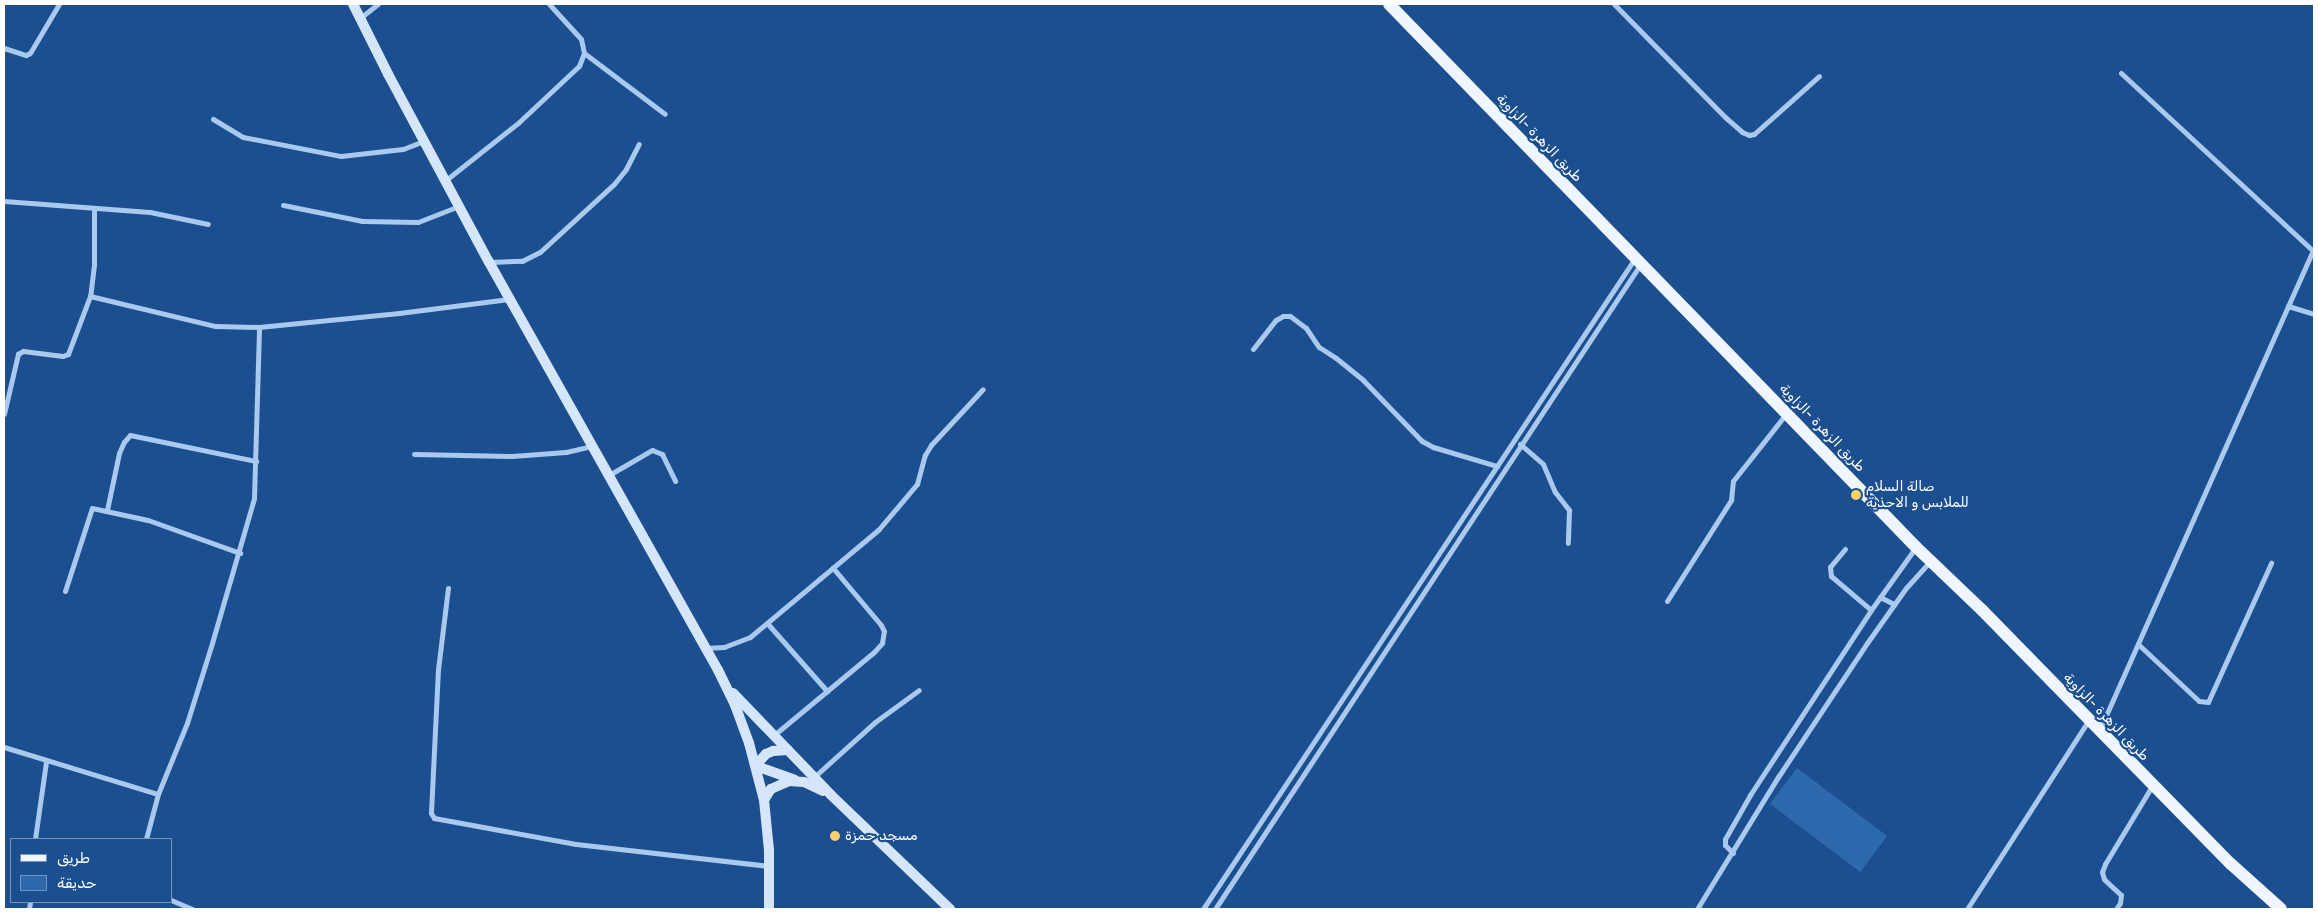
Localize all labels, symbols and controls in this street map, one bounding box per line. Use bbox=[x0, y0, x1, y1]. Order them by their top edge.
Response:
street label: طريق الزهرة -الزاوية bbox=[1493, 90, 1585, 186]
street label: طريق الزهرة -الزاوية bbox=[1776, 380, 1868, 476]
place label: صالة السلام للملابس و الاحذية bbox=[1866, 479, 1969, 512]
marker: صالة السلام للملابس و الاحذية bbox=[1850, 489, 1862, 501]
street label: طريق الزهرة -الزاوية bbox=[2060, 669, 2152, 765]
place label: مسجد حمزة bbox=[845, 828, 918, 844]
marker: مسجد حمزة bbox=[829, 830, 841, 842]
legend bbox=[10, 838, 172, 903]
text: طريق bbox=[57, 849, 90, 867]
text: حديقة bbox=[57, 874, 97, 892]

